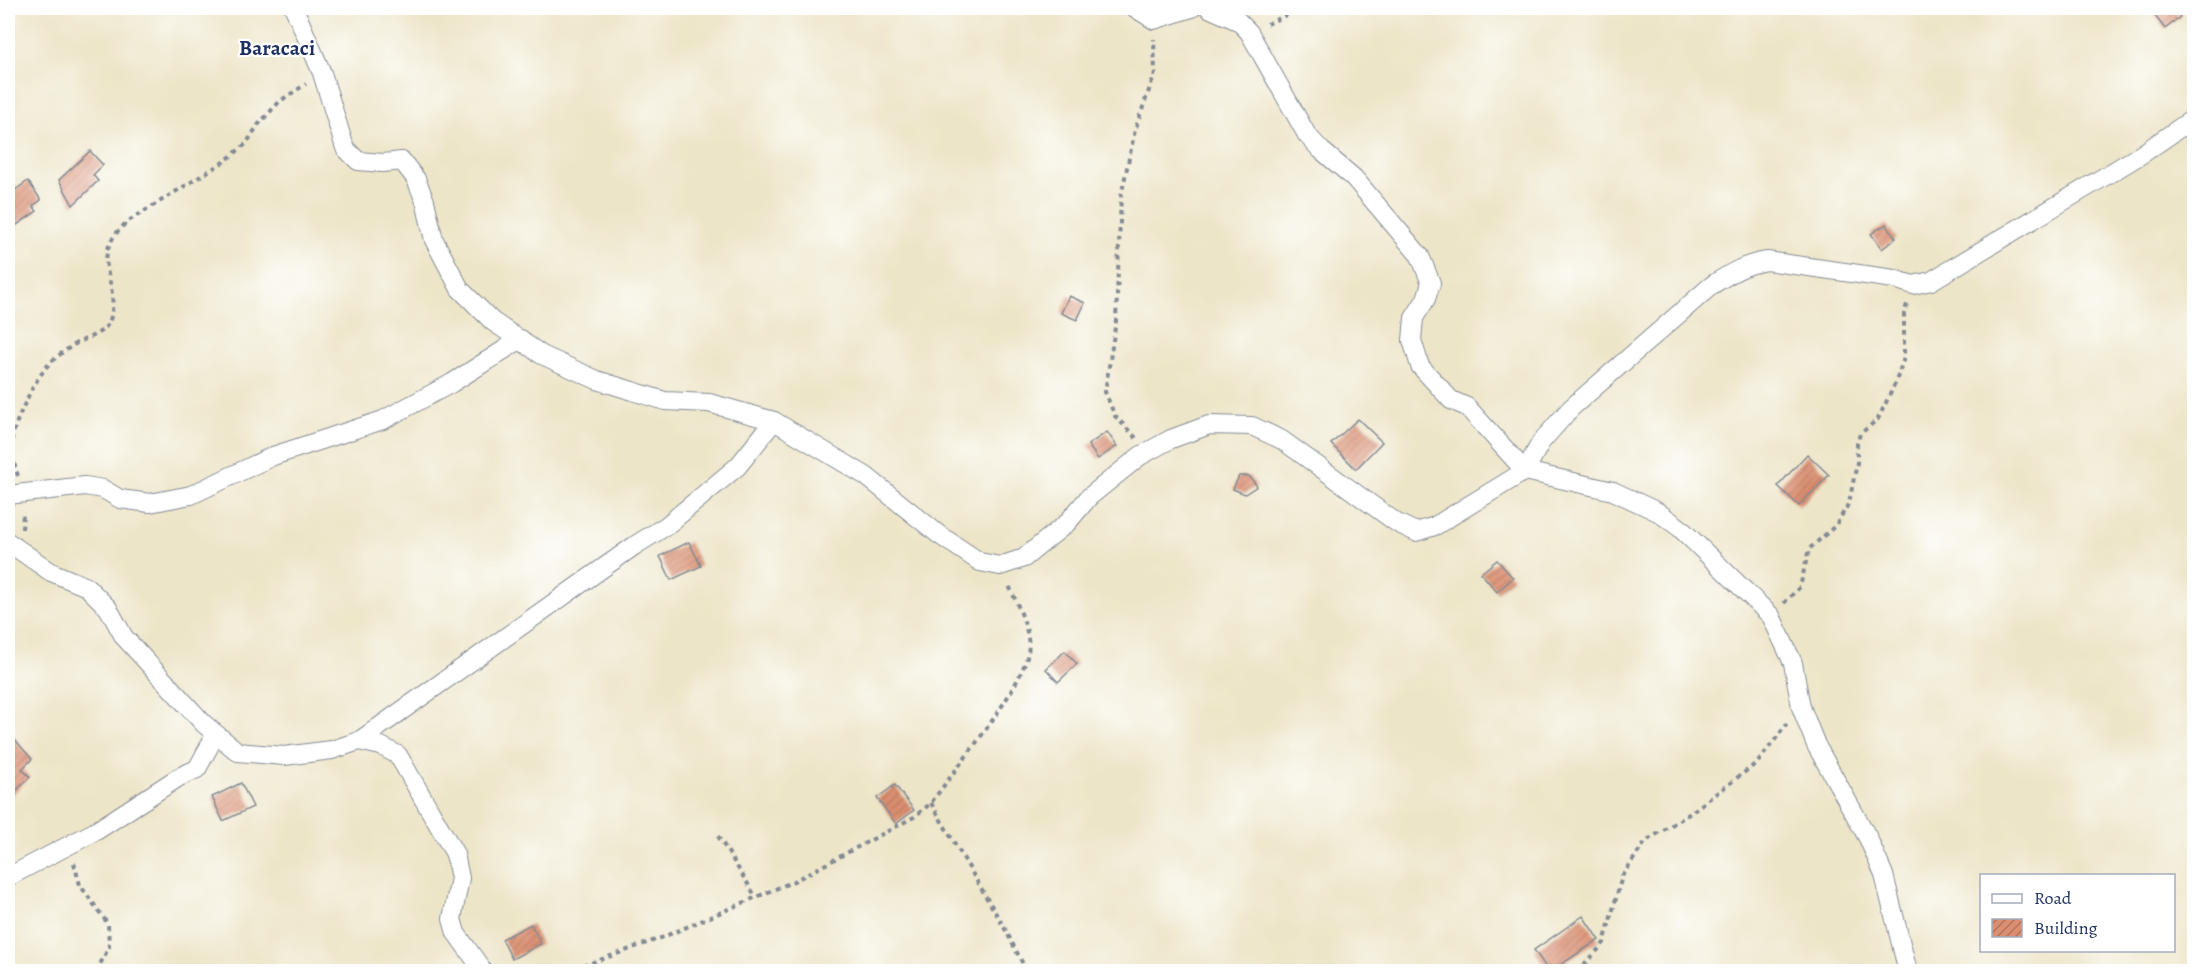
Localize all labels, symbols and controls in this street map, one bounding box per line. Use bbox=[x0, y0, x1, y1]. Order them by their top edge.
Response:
district label: Baracaci bbox=[239, 34, 315, 62]
legend bbox=[1980, 874, 2175, 952]
text: Road bbox=[2034, 886, 2072, 910]
text: Building bbox=[2034, 916, 2098, 940]

